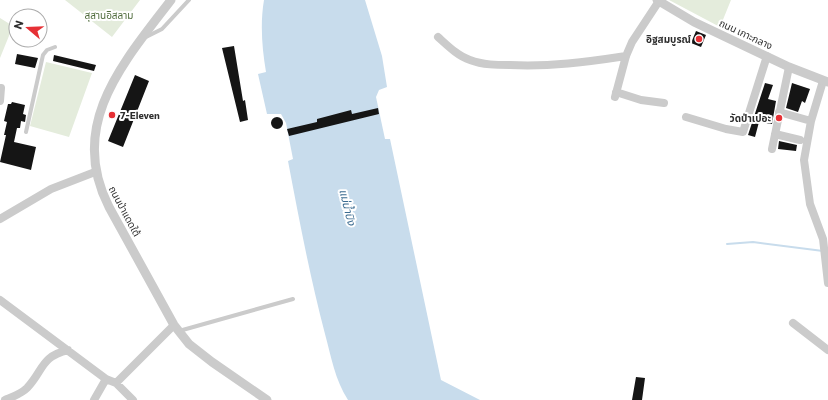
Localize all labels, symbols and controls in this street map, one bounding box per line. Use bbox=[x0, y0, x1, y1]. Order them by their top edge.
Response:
north arrow bbox=[8, 8, 48, 48]
park label: สุสานอิสลาม bbox=[85, 9, 134, 22]
street label: ถนน เกาะกลาง bbox=[717, 16, 775, 52]
text: N bbox=[11, 19, 26, 31]
place label: อิฐสมบูรณ์ bbox=[646, 33, 691, 46]
marker: อิฐสมบูรณ์ bbox=[694, 34, 704, 44]
place label: 7-Eleven bbox=[120, 109, 160, 121]
marker: 7-Eleven bbox=[107, 110, 117, 120]
place label: วัดป่าเปอะ bbox=[730, 112, 771, 124]
marker: วัดป่าเปอะ bbox=[774, 113, 784, 123]
street label: ถนนป่าแดดใต้ bbox=[107, 184, 143, 238]
water label: แม่น้ำปิง bbox=[337, 187, 360, 227]

